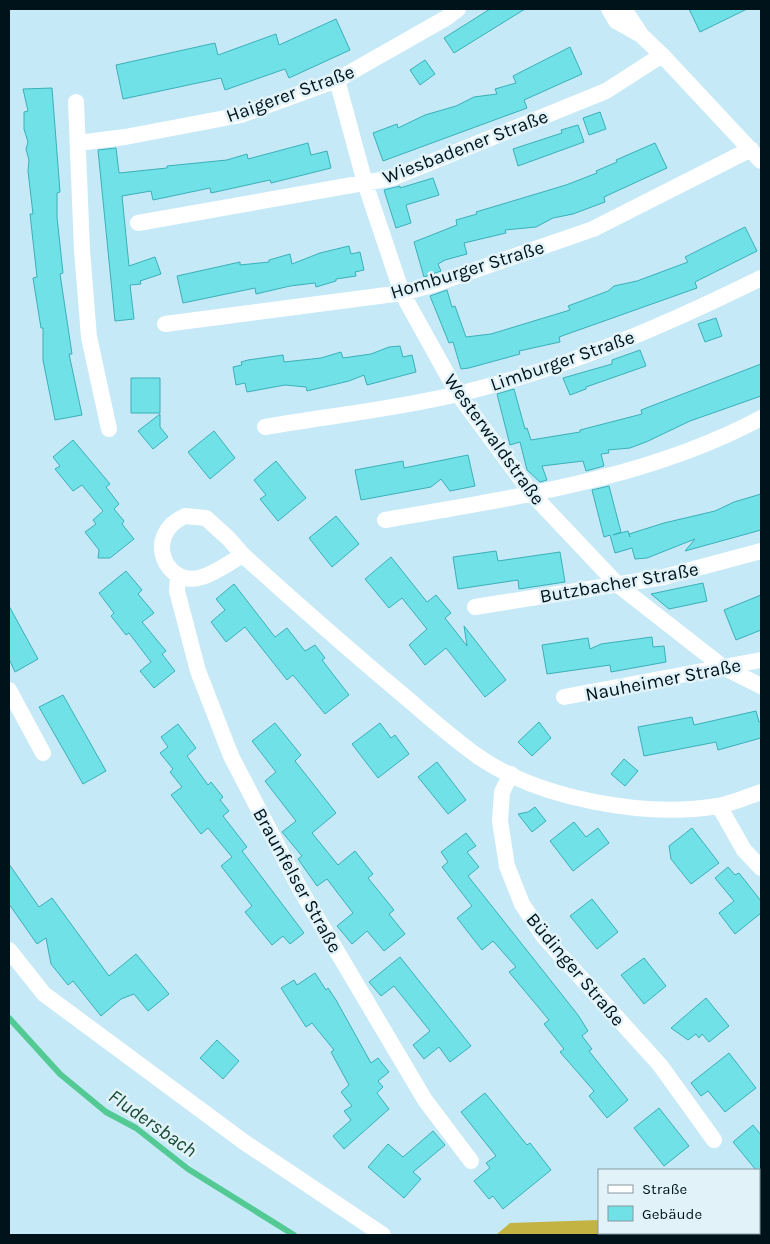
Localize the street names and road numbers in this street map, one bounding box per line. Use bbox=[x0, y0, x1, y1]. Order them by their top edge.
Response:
street label: Haigerer Straße bbox=[223, 61, 357, 127]
street label: Wiesbadener Straße bbox=[380, 105, 551, 189]
street label: Homburger Straße bbox=[388, 236, 547, 304]
street label: Limburger Straße bbox=[487, 326, 637, 396]
street label: Westerwaldstraße bbox=[439, 370, 549, 509]
street label: Butzbacher Straße bbox=[538, 558, 700, 608]
street label: Nauheimer Straße bbox=[583, 654, 743, 706]
street label: Braunfelser Straße bbox=[248, 804, 346, 957]
street label: Büdinger Straße bbox=[522, 909, 629, 1031]

